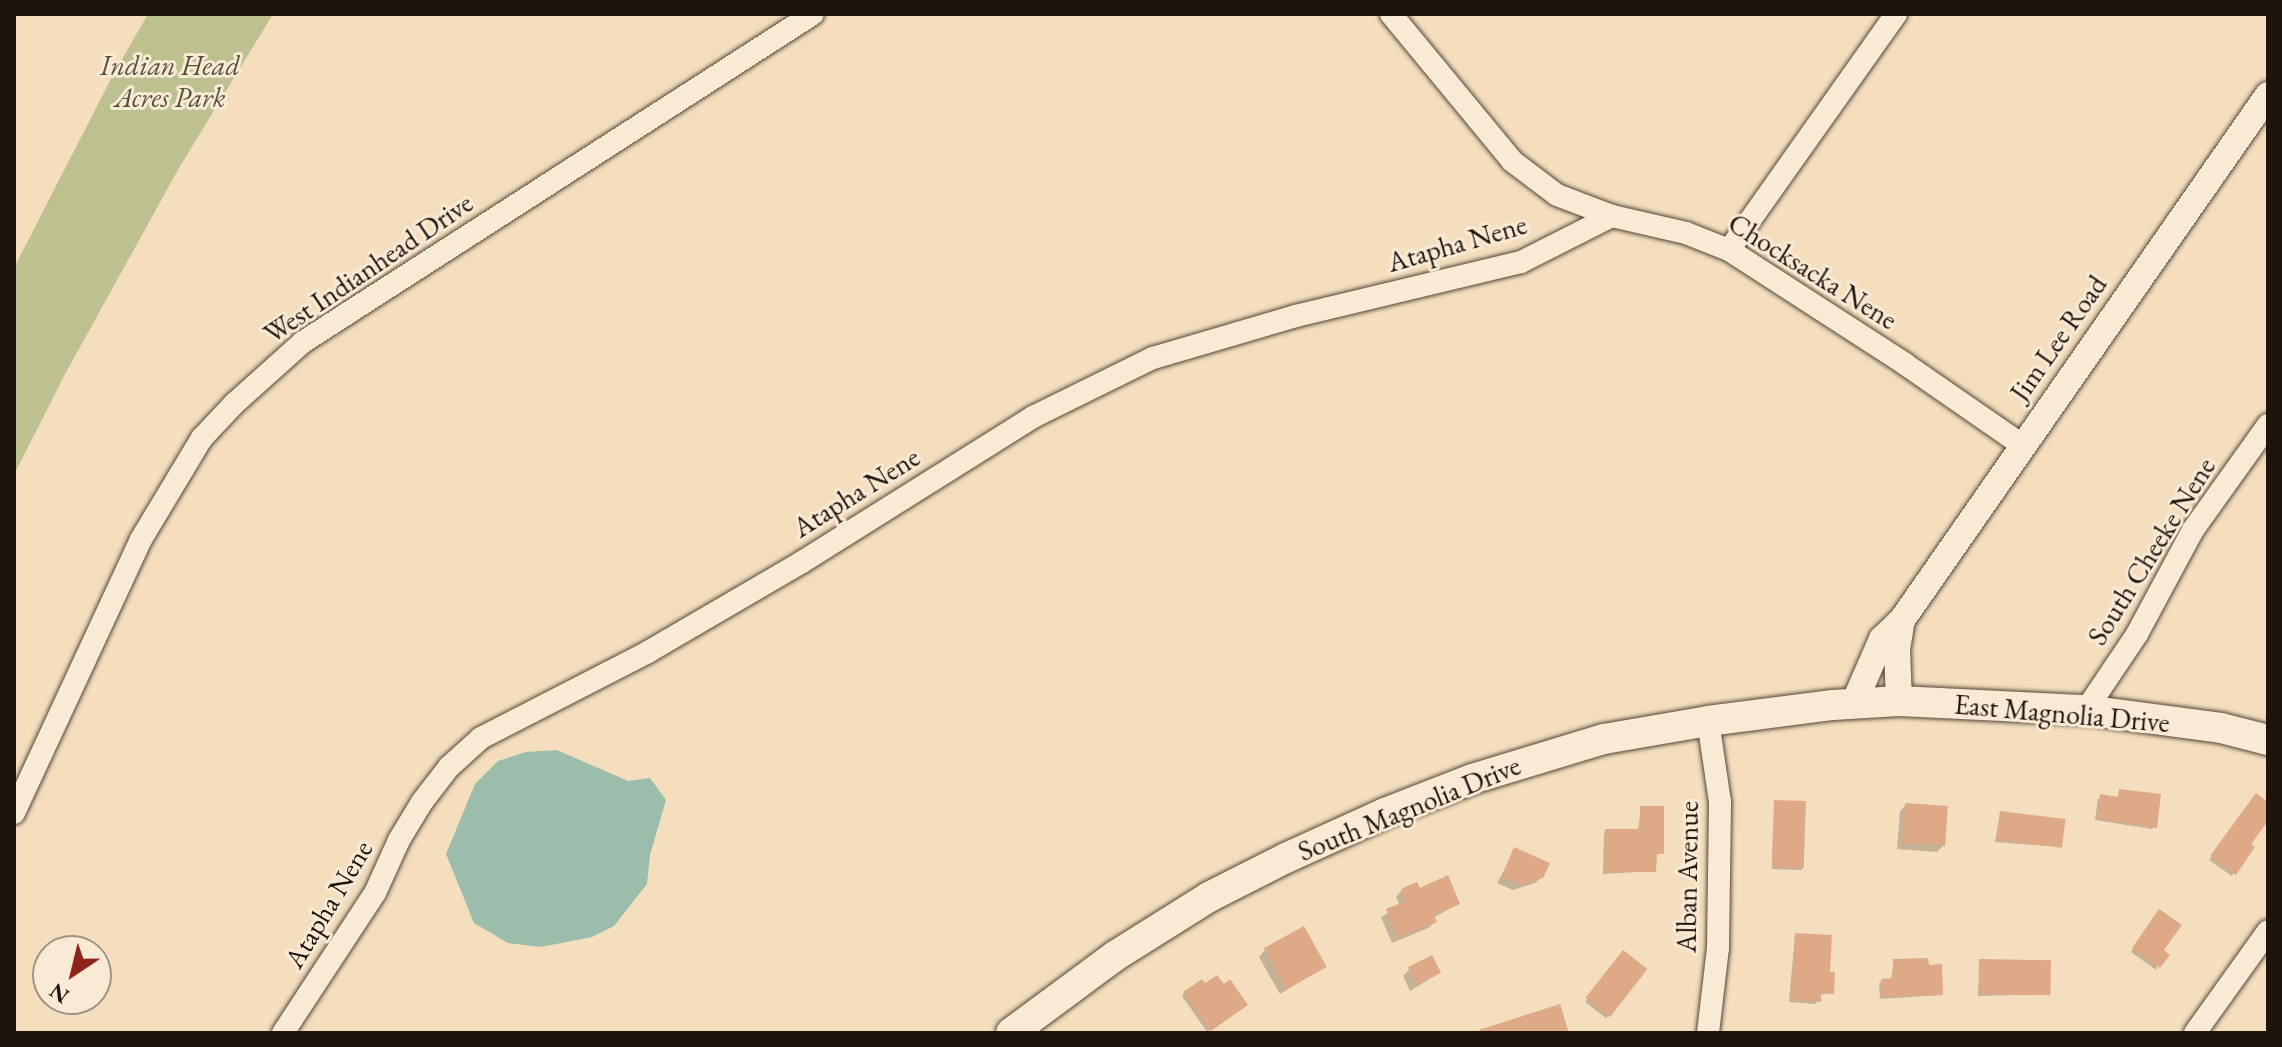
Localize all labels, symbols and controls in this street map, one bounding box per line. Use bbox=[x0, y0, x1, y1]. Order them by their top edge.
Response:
park label: Indian Head Acres Park bbox=[100, 48, 240, 114]
street label: West Indianhead Drive bbox=[257, 186, 479, 350]
street label: Chocksacka Nene bbox=[1722, 206, 1904, 336]
street label: Atapha Nene bbox=[1383, 207, 1531, 279]
street label: Jim Lee Road bbox=[2002, 269, 2114, 407]
street label: Atapha Nene bbox=[786, 440, 926, 544]
street label: South Cheeke Nene bbox=[2080, 451, 2222, 651]
street label: East Magnolia Drive bbox=[1953, 687, 2171, 739]
street label: South Magnolia Drive bbox=[1293, 748, 1525, 868]
street label: Alban Avenue bbox=[1669, 801, 1705, 953]
street label: Atapha Nene bbox=[277, 834, 379, 974]
north arrow bbox=[32, 935, 112, 1015]
text: N bbox=[43, 976, 75, 1010]

